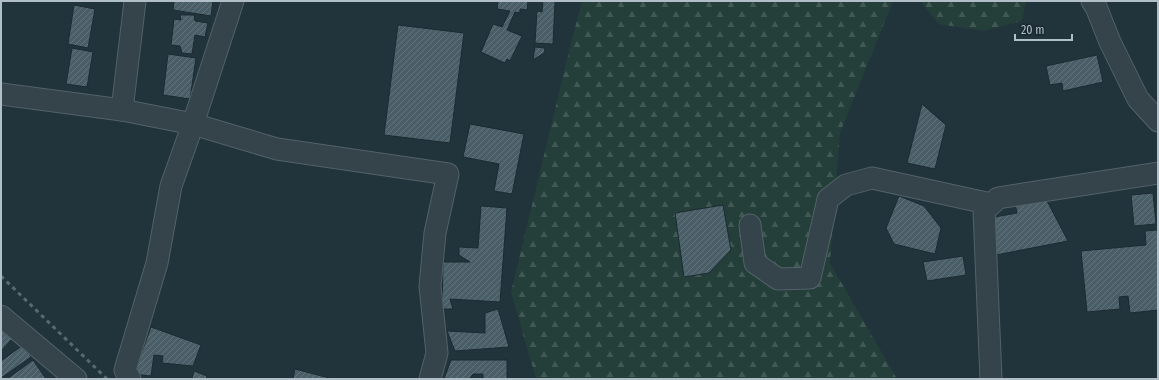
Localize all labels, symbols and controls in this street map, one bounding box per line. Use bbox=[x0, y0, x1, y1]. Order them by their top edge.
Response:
scale bar bbox=[1015, 16, 1072, 42]
text: 20 m bbox=[1021, 23, 1045, 37]

